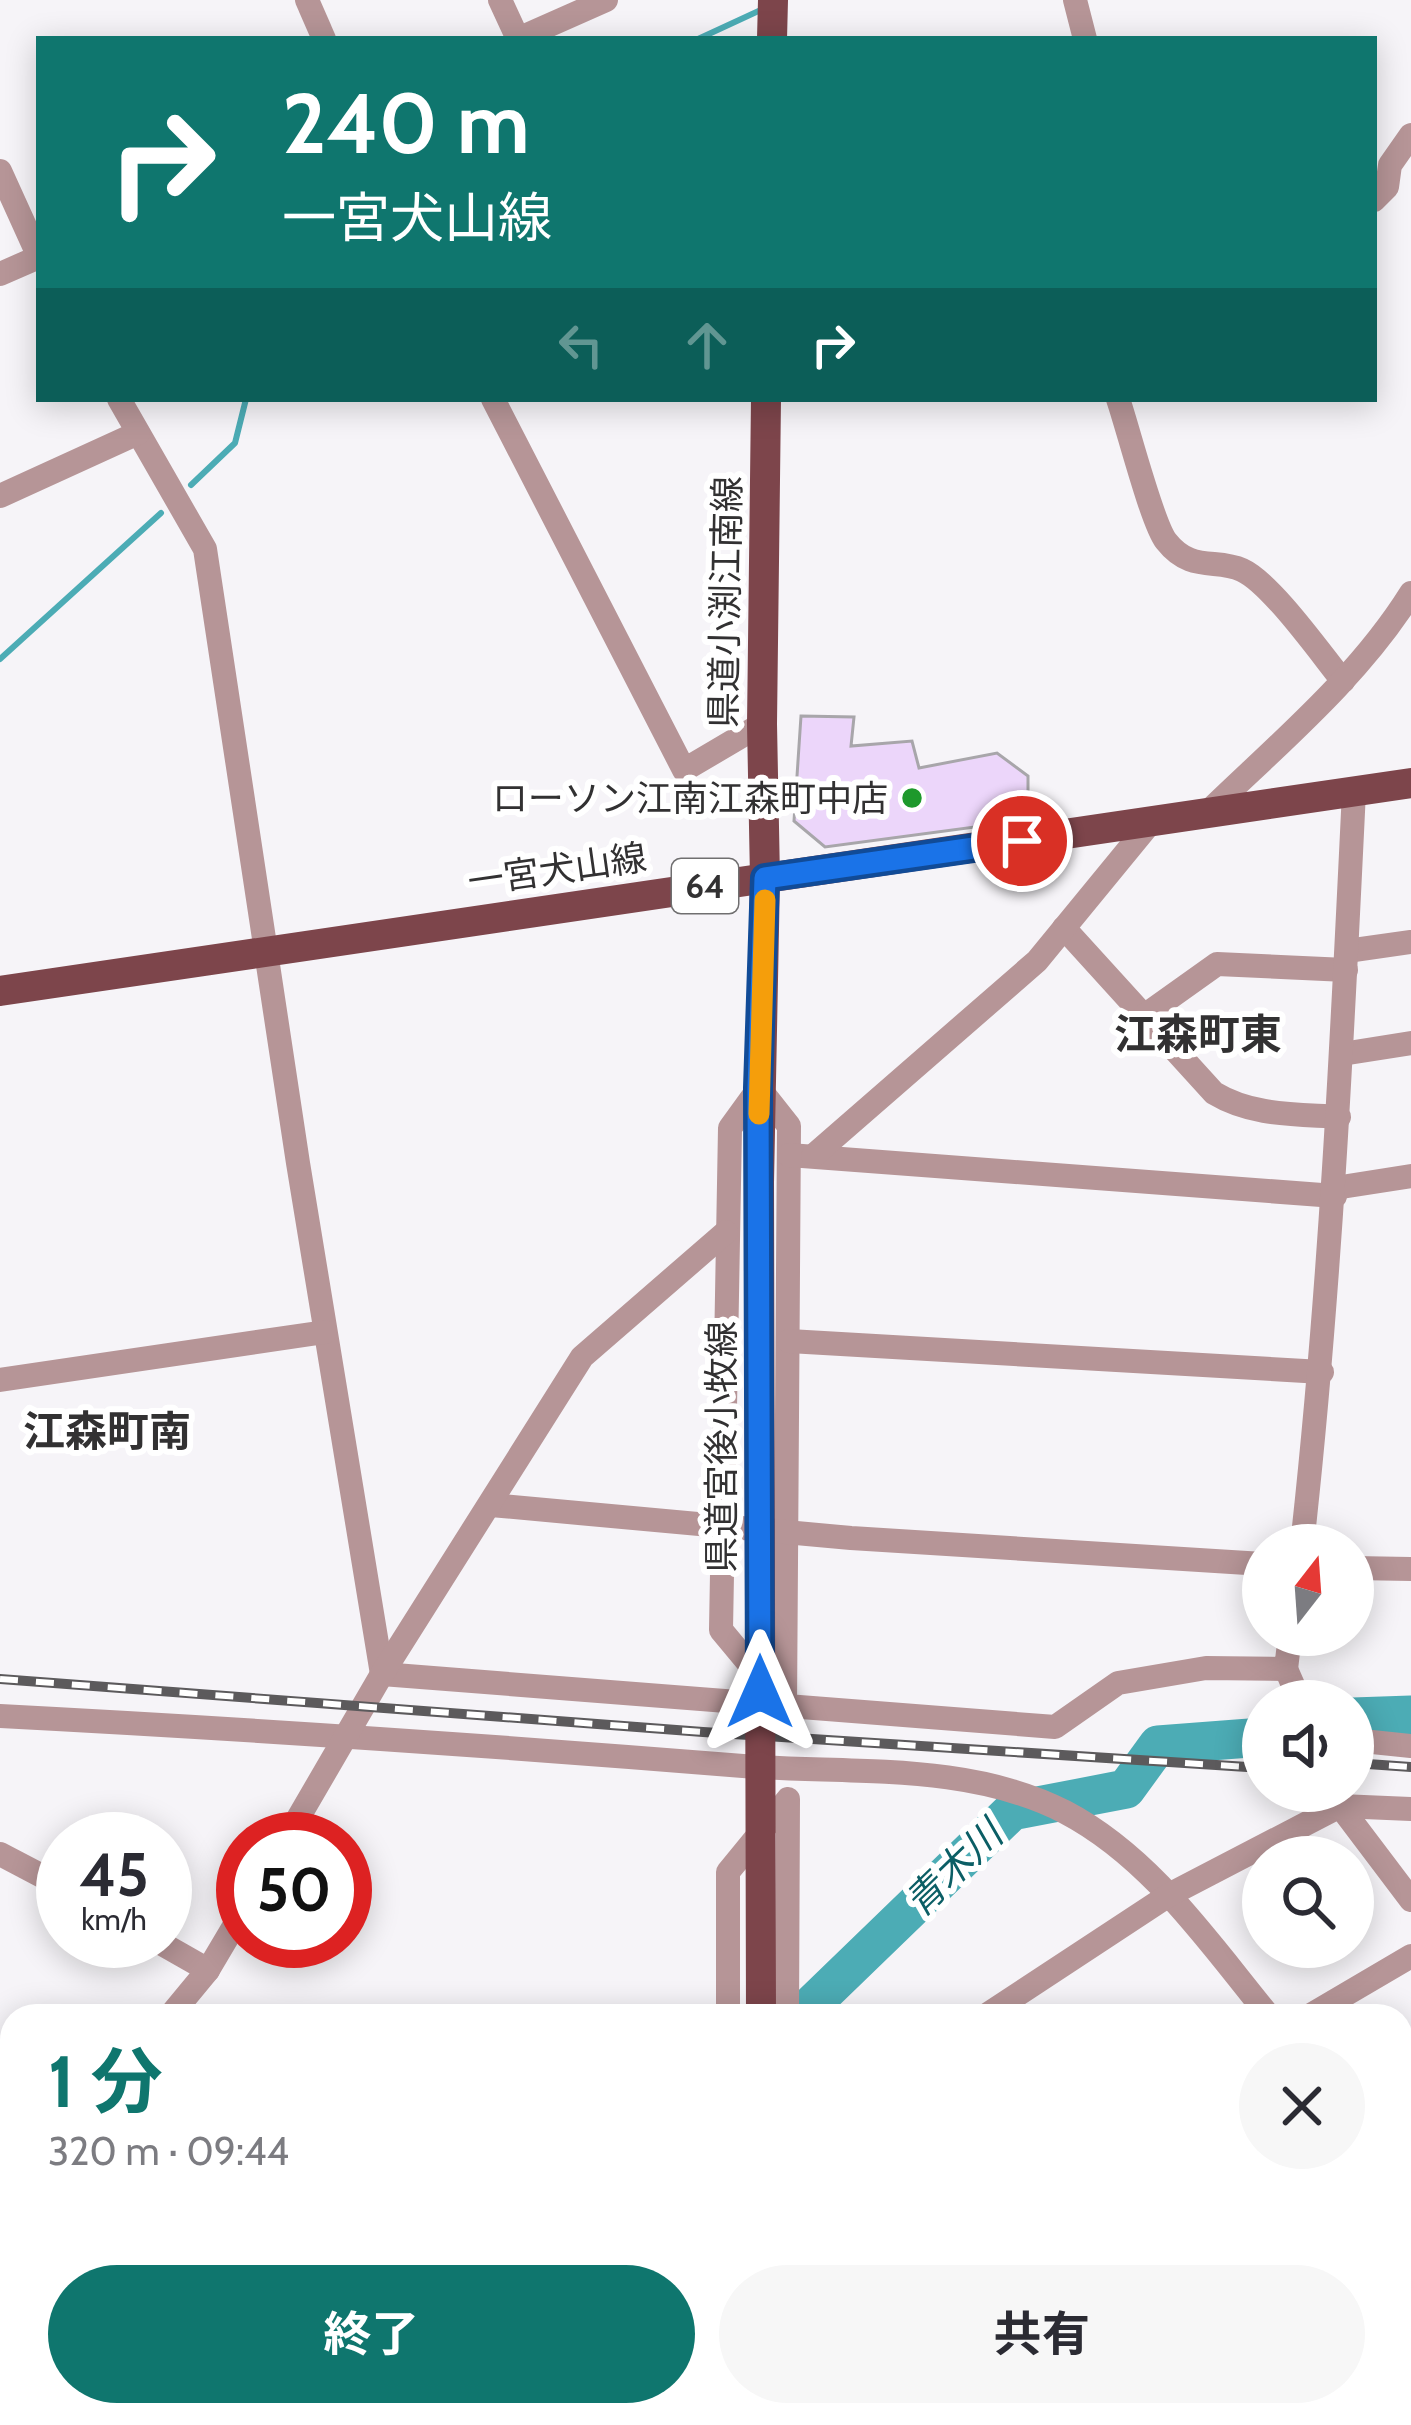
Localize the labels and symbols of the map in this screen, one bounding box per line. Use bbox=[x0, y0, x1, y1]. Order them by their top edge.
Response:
street label: 県道小渕江南線 bbox=[701, 476, 749, 728]
place label: ローソン江南江森町中店 bbox=[492, 776, 888, 820]
marker: ローソン江南江森町中店 bbox=[899, 785, 925, 811]
pin bbox=[971, 790, 1073, 892]
street label: 一宮犬山線 bbox=[465, 835, 649, 903]
road number: 64 bbox=[672, 859, 738, 913]
district label: 江森町東 bbox=[1114, 1008, 1282, 1060]
street label: 県道宮後小牧線 bbox=[699, 1321, 743, 1573]
district label: 江森町南 bbox=[23, 1405, 191, 1457]
north arrow bbox=[1242, 1524, 1374, 1656]
position arrow bbox=[697, 1629, 823, 1755]
water label: 青木川 bbox=[894, 1807, 1015, 1926]
speed limit sign: 50 bbox=[216, 1812, 372, 1968]

